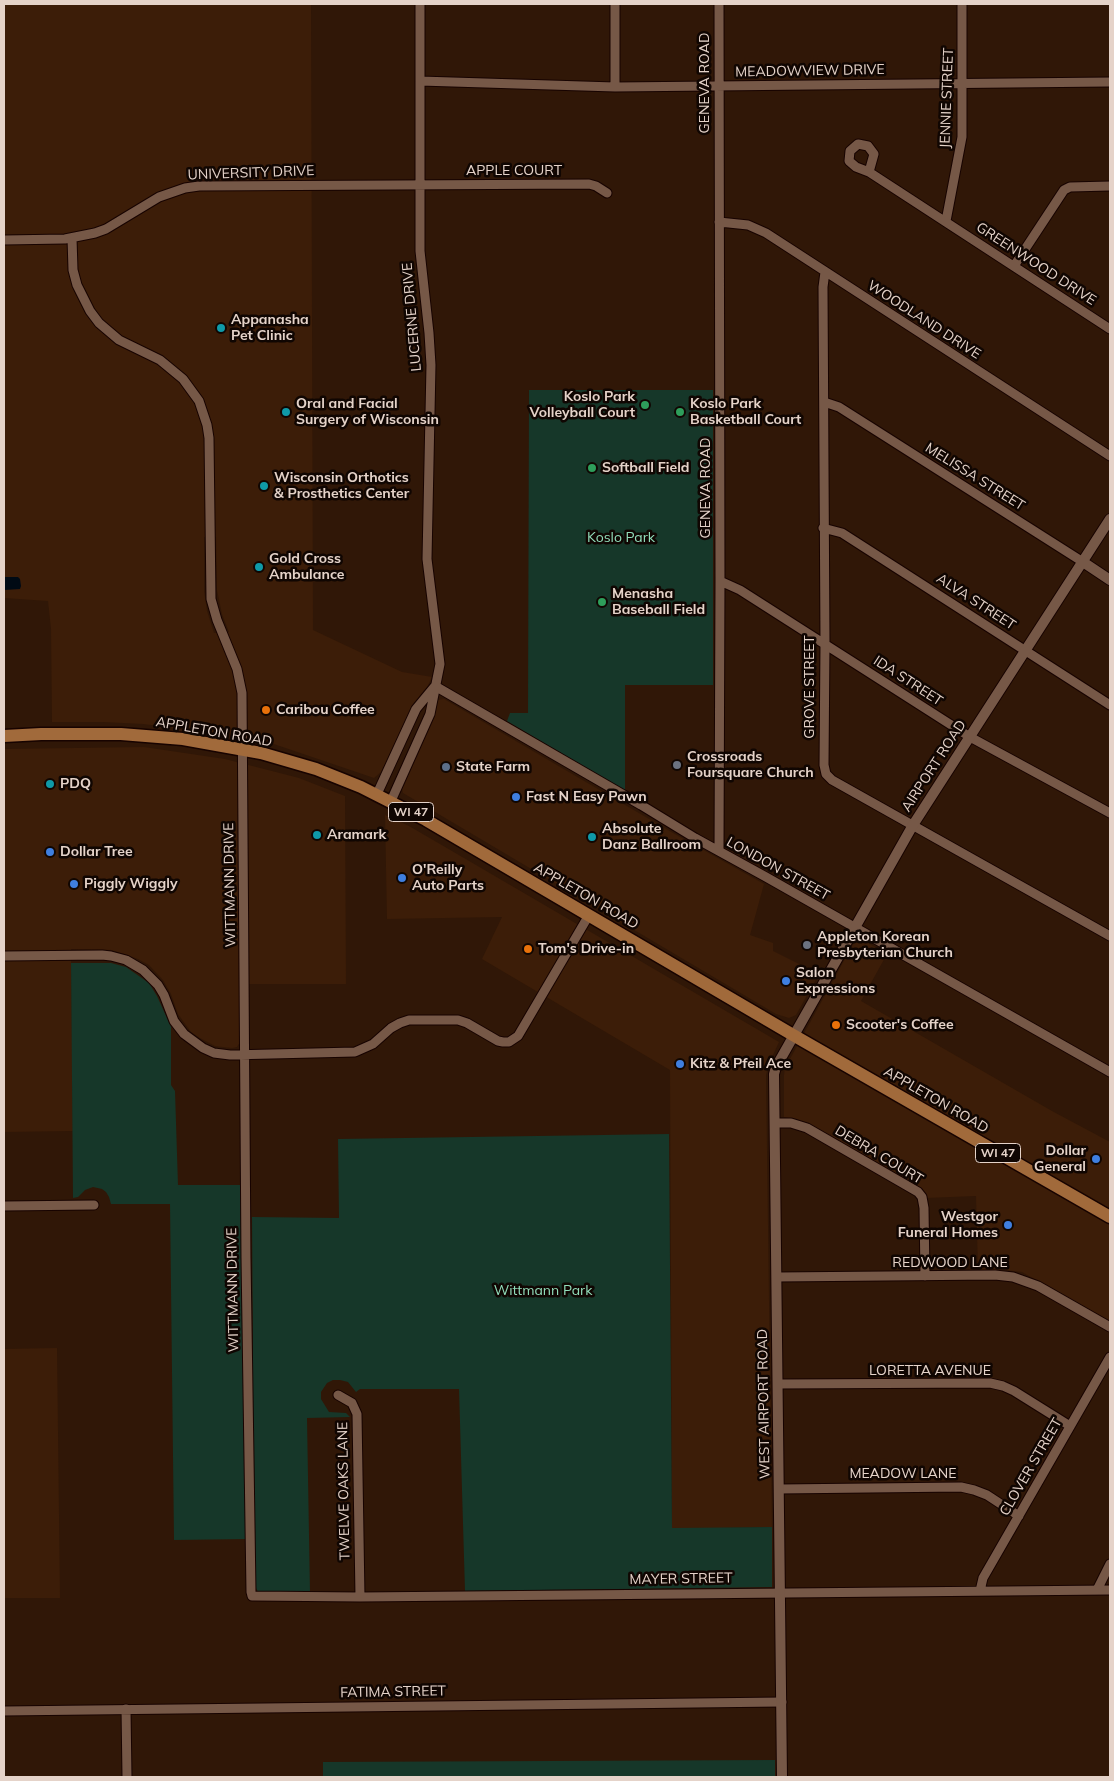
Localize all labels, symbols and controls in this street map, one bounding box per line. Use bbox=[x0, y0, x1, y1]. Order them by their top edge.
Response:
street label: GENEVA ROAD bbox=[697, 32, 713, 134]
street label: JENNIE STREET bbox=[937, 47, 957, 149]
street label: MEADOWVIEW DRIVE bbox=[735, 61, 885, 81]
street label: UNIVERSITY DRIVE bbox=[187, 162, 315, 184]
street label: APPLE COURT bbox=[466, 163, 562, 179]
street label: GREENWOOD DRIVE bbox=[973, 219, 1099, 309]
street label: LUCERNE DRIVE bbox=[399, 262, 425, 372]
street label: WOODLAND DRIVE bbox=[864, 277, 984, 363]
place label: Appanasha Pet Clinic bbox=[231, 312, 309, 344]
marker: Appanasha Pet Clinic bbox=[215, 322, 227, 334]
place label: Koslo Park Volleyball Court bbox=[530, 389, 635, 422]
place label: Oral and Facial Surgery of Wisconsin bbox=[296, 396, 439, 428]
place label: Koslo Park Basketball Court bbox=[690, 396, 801, 428]
marker: Koslo Park Volleyball Court bbox=[639, 399, 651, 411]
marker: Oral and Facial Surgery of Wisconsin bbox=[280, 406, 292, 418]
marker: Koslo Park Basketball Court bbox=[674, 406, 686, 418]
street label: GENEVA ROAD bbox=[698, 437, 714, 539]
street label: MELISSA STREET bbox=[922, 440, 1028, 514]
place label: Softball Field bbox=[602, 460, 689, 476]
marker: Softball Field bbox=[586, 462, 598, 474]
place label: Wisconsin Orthotics & Prosthetics Center bbox=[274, 470, 409, 502]
marker: Wisconsin Orthotics & Prosthetics Center bbox=[258, 480, 270, 492]
park label: Koslo Park bbox=[587, 530, 655, 546]
place label: Gold Cross Ambulance bbox=[269, 551, 344, 584]
marker: Gold Cross Ambulance bbox=[253, 561, 265, 573]
street label: ALVA STREET bbox=[933, 570, 1019, 634]
place label: Menasha Baseball Field bbox=[612, 586, 705, 618]
marker: Menasha Baseball Field bbox=[596, 596, 608, 608]
street label: GROVE STREET bbox=[802, 635, 818, 739]
street label: IDA STREET bbox=[870, 652, 946, 710]
place label: Caribou Coffee bbox=[276, 702, 375, 718]
marker: Caribou Coffee bbox=[260, 704, 272, 716]
street label: APPLETON ROAD bbox=[154, 713, 274, 751]
street label: AIRPORT ROAD bbox=[898, 717, 970, 815]
place label: Crossroads Foursquare Church bbox=[687, 749, 814, 782]
place label: State Farm bbox=[456, 759, 530, 775]
marker: Crossroads Foursquare Church bbox=[671, 759, 683, 771]
marker: State Farm bbox=[440, 761, 452, 773]
place label: PDQ bbox=[60, 776, 91, 792]
marker: PDQ bbox=[44, 778, 56, 790]
place label: Fast N Easy Pawn bbox=[526, 789, 647, 805]
marker: Fast N Easy Pawn bbox=[510, 791, 522, 803]
road number: WI 47 bbox=[388, 802, 434, 822]
place label: Absolute Danz Ballroom bbox=[602, 821, 701, 854]
street label: WITTMANN DRIVE bbox=[221, 822, 239, 948]
place label: Aramark bbox=[327, 827, 386, 843]
marker: Aramark bbox=[311, 829, 323, 841]
marker: Absolute Danz Ballroom bbox=[586, 831, 598, 843]
street label: LONDON STREET bbox=[724, 834, 832, 904]
place label: Dollar Tree bbox=[60, 844, 133, 860]
marker: Dollar Tree bbox=[44, 846, 56, 858]
street label: APPLETON ROAD bbox=[531, 859, 641, 933]
place label: O'Reilly Auto Parts bbox=[412, 862, 484, 894]
marker: O'Reilly Auto Parts bbox=[396, 872, 408, 884]
place label: Piggly Wiggly bbox=[84, 876, 178, 892]
marker: Piggly Wiggly bbox=[68, 878, 80, 890]
place label: Appleton Korean Presbyterian Church bbox=[817, 929, 953, 962]
marker: Appleton Korean Presbyterian Church bbox=[801, 939, 813, 951]
place label: Tom's Drive-in bbox=[538, 941, 634, 957]
marker: Tom's Drive-in bbox=[522, 943, 534, 955]
place label: Salon Expressions bbox=[796, 965, 875, 998]
marker: Salon Expressions bbox=[780, 975, 792, 987]
place label: Scooter's Coffee bbox=[846, 1017, 954, 1033]
marker: Scooter's Coffee bbox=[830, 1019, 842, 1031]
place label: Kitz & Pfeil Ace bbox=[690, 1056, 791, 1072]
marker: Kitz & Pfeil Ace bbox=[674, 1058, 686, 1070]
street label: APPLETON ROAD bbox=[881, 1063, 991, 1137]
street label: DEBRA COURT bbox=[832, 1122, 926, 1188]
place label: Dollar General bbox=[1034, 1143, 1086, 1176]
road number: WI 47 bbox=[976, 1144, 1020, 1162]
marker: Dollar General bbox=[1090, 1153, 1102, 1165]
place label: Westgor Funeral Homes bbox=[898, 1209, 998, 1242]
marker: Westgor Funeral Homes bbox=[1002, 1219, 1014, 1231]
street label: WITTMANN DRIVE bbox=[224, 1227, 242, 1353]
street label: REDWOOD LANE bbox=[892, 1255, 1008, 1271]
park label: Wittmann Park bbox=[494, 1283, 592, 1299]
street label: WEST AIRPORT ROAD bbox=[754, 1329, 774, 1479]
street label: LORETTA AVENUE bbox=[869, 1363, 991, 1379]
street label: CLOVER STREET bbox=[996, 1415, 1066, 1519]
street label: TWELVE OAKS LANE bbox=[334, 1422, 354, 1560]
street label: MEADOW LANE bbox=[850, 1466, 956, 1482]
street label: MAYER STREET bbox=[629, 1570, 733, 1588]
street label: FATIMA STREET bbox=[340, 1683, 446, 1701]

